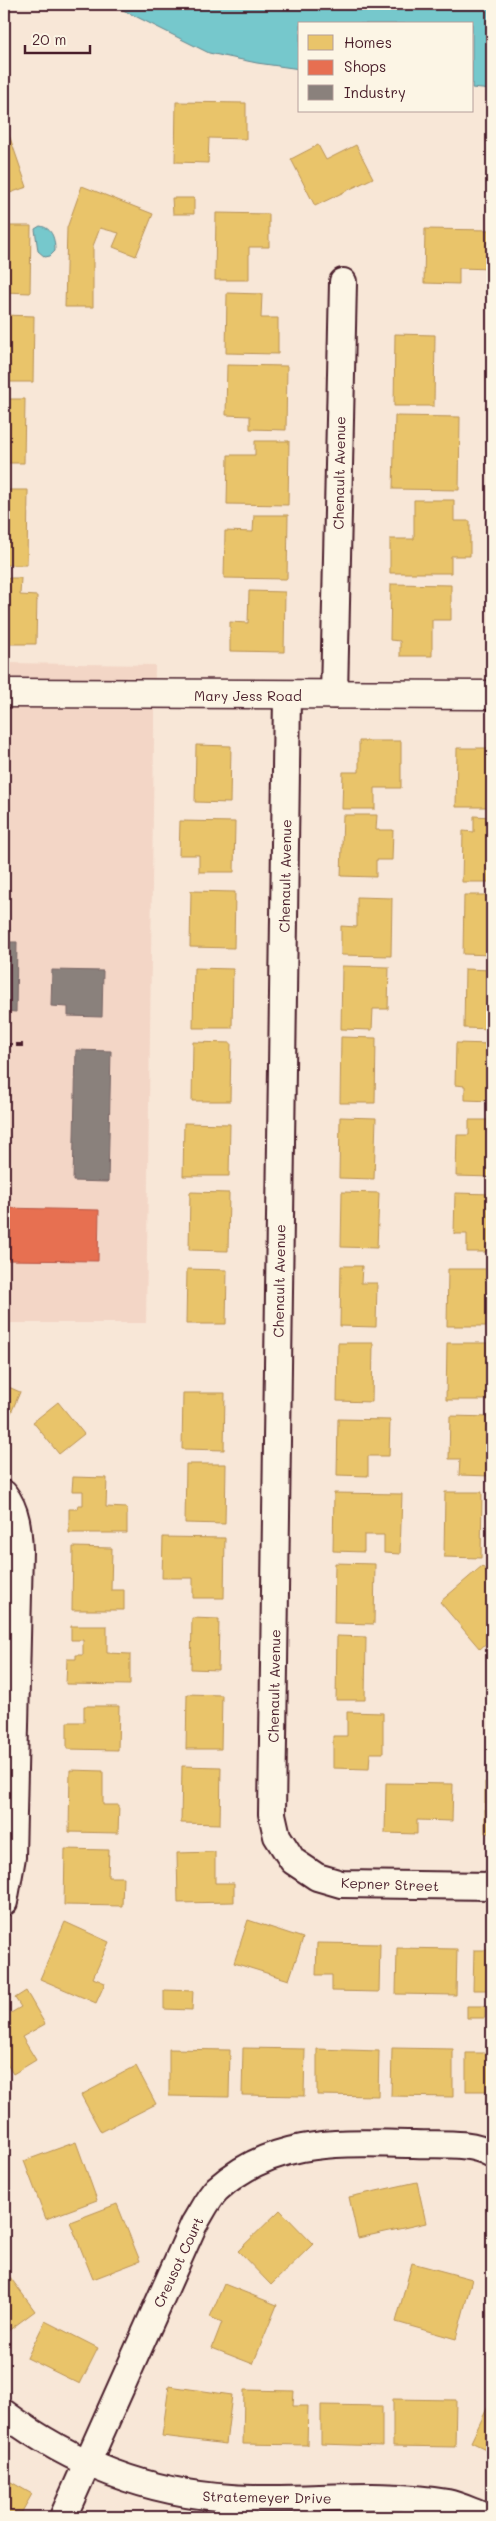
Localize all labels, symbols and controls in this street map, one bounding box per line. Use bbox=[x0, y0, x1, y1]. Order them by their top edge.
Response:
scale bar bbox=[25, 22, 90, 54]
legend bbox=[298, 22, 474, 112]
text: 20 m bbox=[32, 29, 66, 49]
text: Homes bbox=[344, 32, 392, 52]
text: Shops bbox=[344, 56, 386, 76]
text: Industry bbox=[344, 82, 406, 102]
street label: Chenault Avenue bbox=[329, 416, 349, 530]
street label: Mary Jess Road bbox=[194, 686, 302, 705]
street label: Chenault Avenue bbox=[275, 819, 295, 933]
street label: Chenault Avenue bbox=[269, 1224, 289, 1338]
street label: Chenault Avenue bbox=[264, 1629, 284, 1743]
street label: Kepner Street bbox=[341, 1873, 439, 1895]
street label: Creusot Court bbox=[149, 2213, 207, 2311]
street label: Stratemeyer Drive bbox=[202, 2486, 332, 2508]

